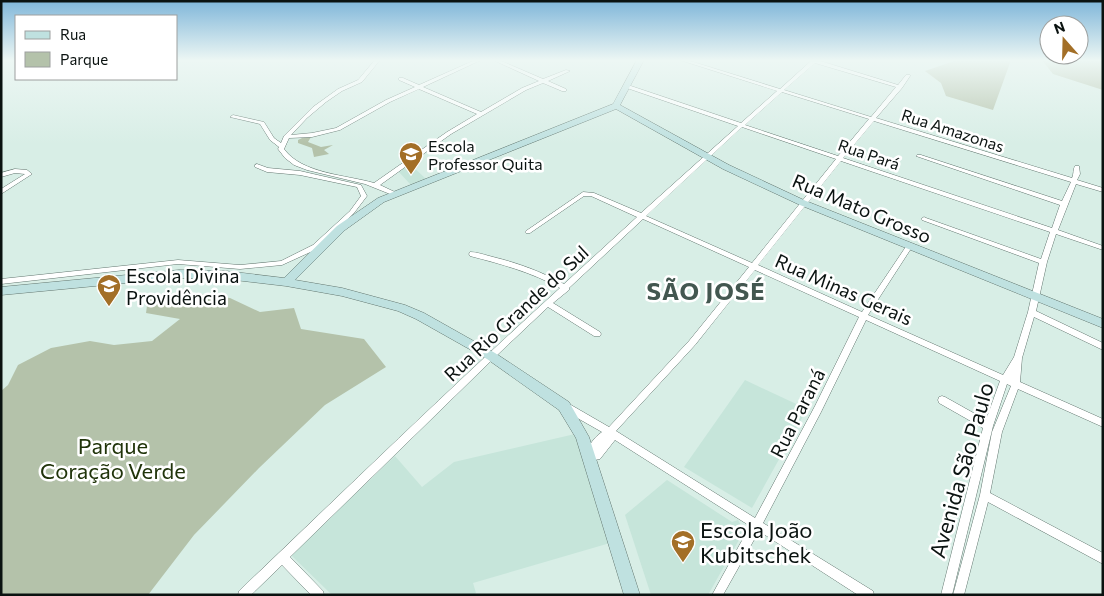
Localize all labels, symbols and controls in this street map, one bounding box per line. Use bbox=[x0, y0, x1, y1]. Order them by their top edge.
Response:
legend bbox=[15, 15, 178, 80]
north arrow bbox=[1039, 15, 1089, 65]
text: N bbox=[1052, 18, 1067, 37]
text: Rua bbox=[60, 25, 86, 43]
text: Parque bbox=[60, 50, 108, 68]
street label: Rua Amazonas bbox=[899, 104, 1007, 156]
street label: Rua Pará bbox=[836, 135, 902, 173]
place label: Escola Professor Quita bbox=[428, 136, 543, 173]
school or university icon: Escola Professor Quita bbox=[398, 141, 424, 175]
street label: Rua Mato Grosso bbox=[789, 168, 935, 248]
street label: Rua Rio Grande do Sul bbox=[439, 240, 593, 386]
street label: Rua Minas Gerais bbox=[772, 248, 916, 330]
place label: Escola Divina Providência bbox=[126, 264, 239, 309]
school or university icon: Escola Divina Providência bbox=[96, 273, 122, 307]
district label: SÃO JOSÉ bbox=[647, 276, 766, 305]
street label: Rua Paraná bbox=[765, 365, 829, 461]
street label: Avenida São Paulo bbox=[923, 379, 999, 561]
park label: Parque Coração Verde bbox=[40, 432, 186, 484]
place label: Escola João Kubitschek bbox=[700, 516, 812, 568]
school or university icon: Escola João Kubitschek bbox=[670, 529, 696, 563]

